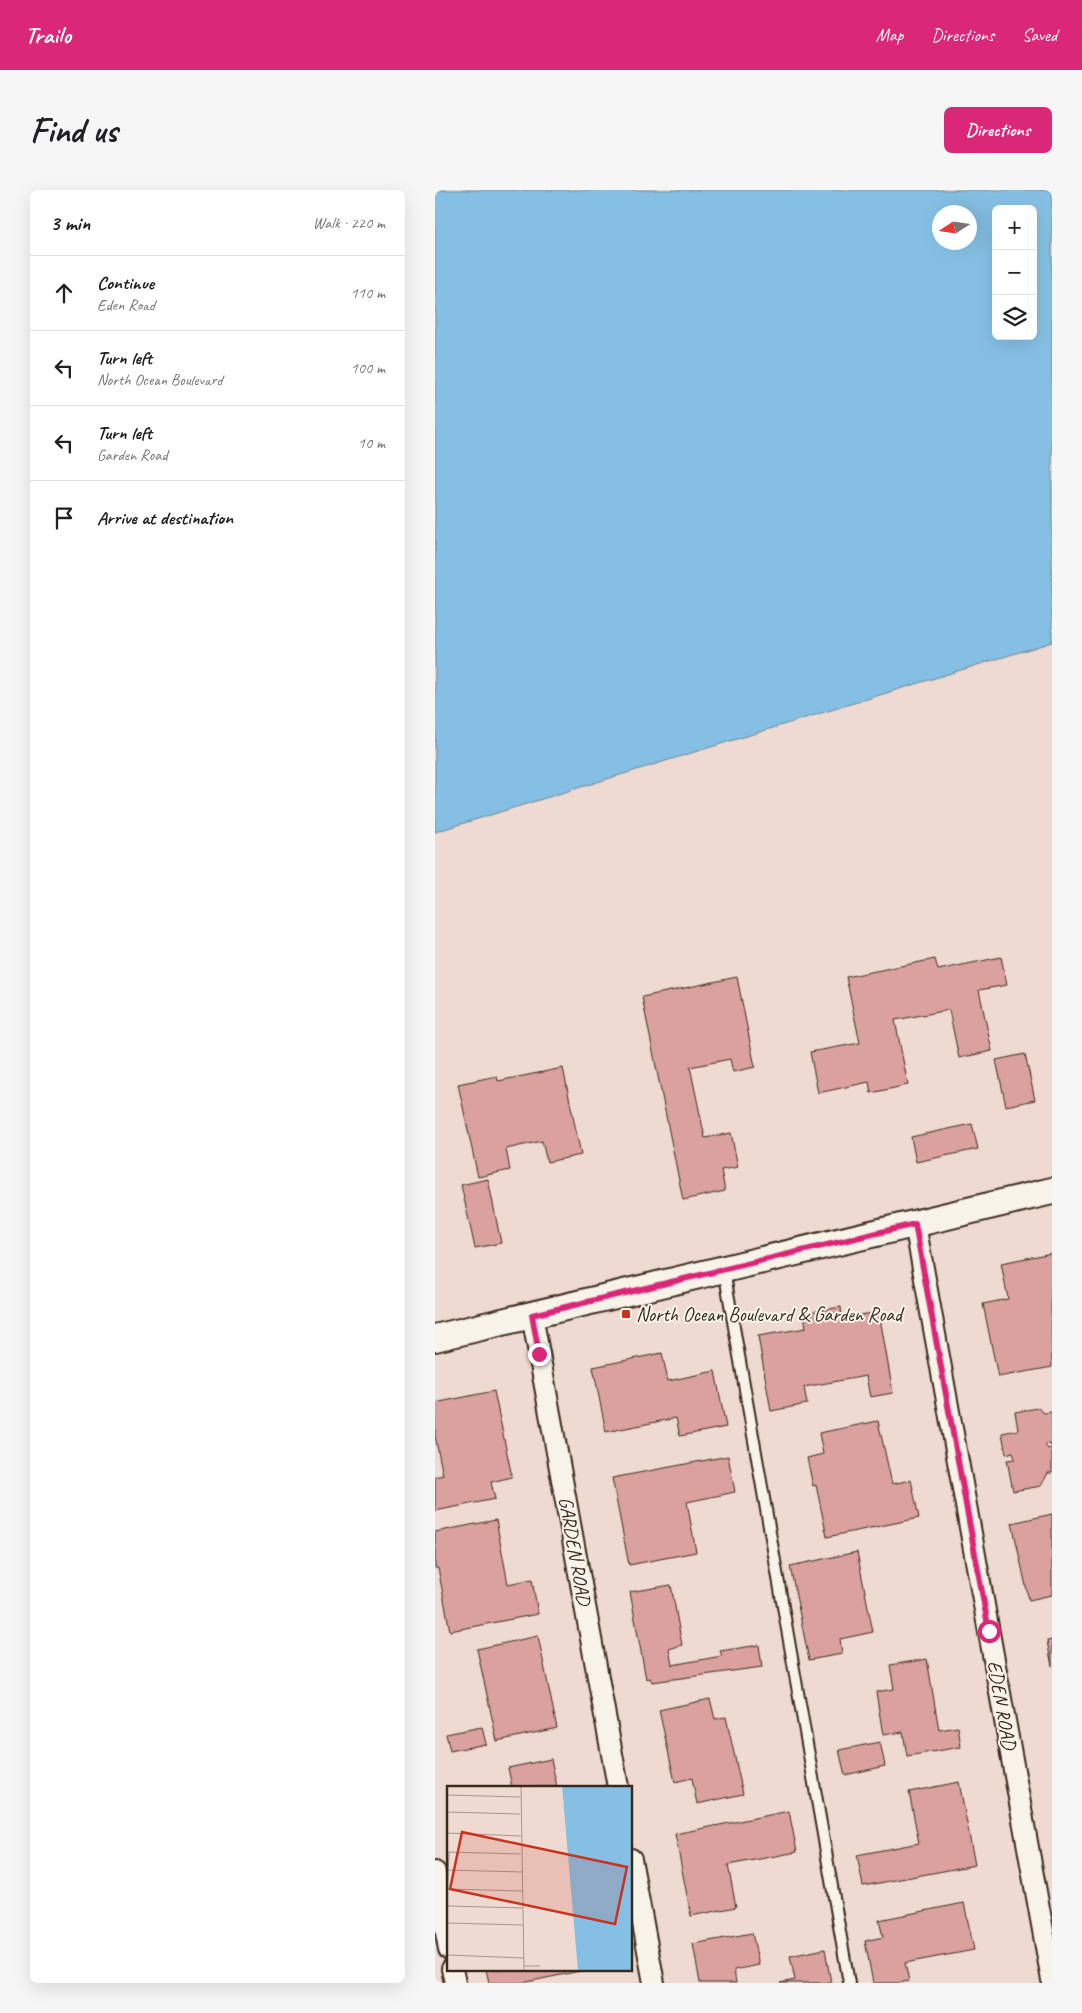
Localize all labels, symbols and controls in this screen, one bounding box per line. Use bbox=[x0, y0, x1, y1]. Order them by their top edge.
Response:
text: Trailo bbox=[25, 20, 71, 50]
text: Map bbox=[876, 24, 903, 46]
text: Directions bbox=[931, 24, 994, 46]
text: Saved bbox=[1022, 24, 1057, 46]
button: Directions bbox=[944, 107, 1052, 153]
text: Find us bbox=[30, 108, 117, 153]
north arrow bbox=[932, 205, 977, 250]
map controls bbox=[992, 205, 1037, 340]
button: + bbox=[992, 205, 1037, 250]
text: 3 min bbox=[50, 210, 90, 236]
text: Walk · 220 m bbox=[313, 213, 385, 233]
button: − bbox=[992, 250, 1037, 295]
text: Continue bbox=[97, 271, 154, 295]
icon: ahead bbox=[50, 279, 78, 307]
text: 110 m bbox=[351, 283, 385, 303]
text: Eden Road bbox=[97, 295, 155, 315]
button: layers bbox=[992, 295, 1037, 340]
text: Turn left bbox=[97, 346, 152, 370]
icon: left bbox=[50, 354, 78, 382]
text: 100 m bbox=[351, 358, 385, 378]
text: North Ocean Boulevard bbox=[97, 370, 222, 390]
text: Turn left bbox=[97, 421, 152, 445]
icon: left bbox=[50, 429, 78, 457]
text: 10 m bbox=[358, 433, 385, 453]
text: Garden Road bbox=[97, 445, 167, 465]
icon: arrive bbox=[50, 504, 78, 532]
text: Arrive at destination bbox=[97, 506, 233, 530]
place label: North Ocean Boulevard & Garden Road bbox=[636, 1302, 905, 1327]
marker: North Ocean Boulevard & Garden Road bbox=[620, 1308, 632, 1320]
route end bbox=[528, 1343, 551, 1366]
street label: GARDEN ROAD bbox=[553, 1495, 597, 1609]
route start bbox=[978, 1620, 1001, 1643]
street label: EDEN ROAD bbox=[982, 1659, 1022, 1753]
inset map bbox=[447, 1786, 633, 1970]

